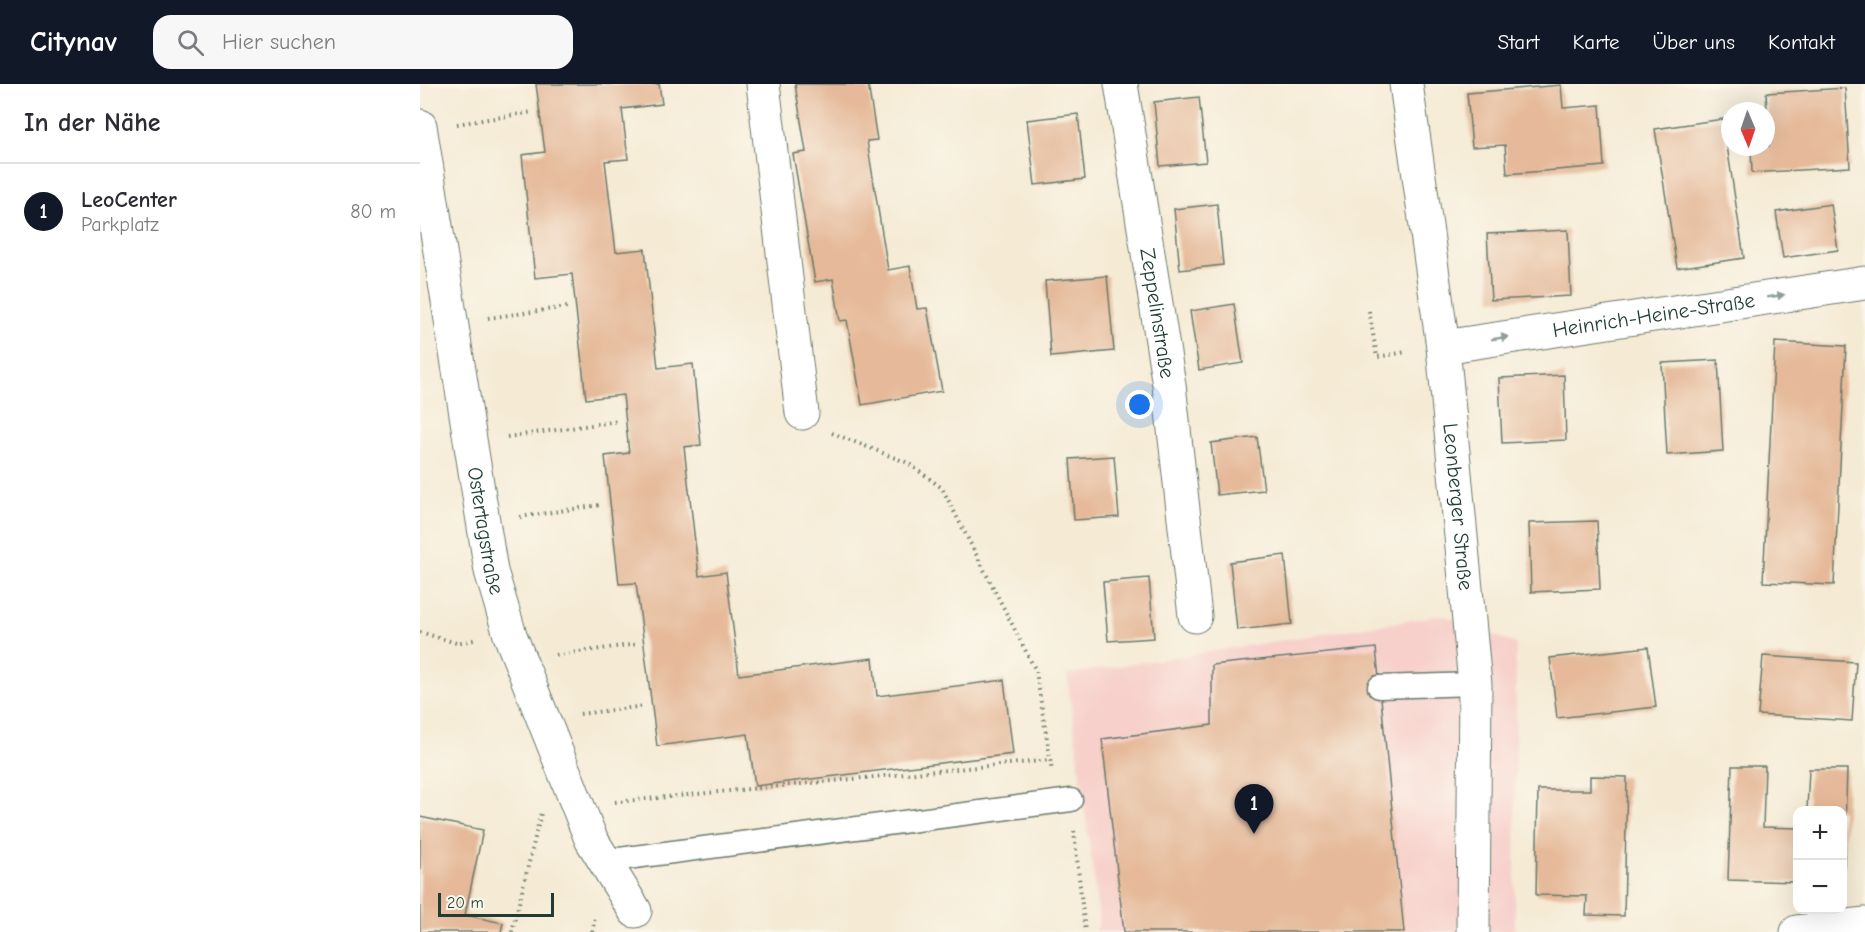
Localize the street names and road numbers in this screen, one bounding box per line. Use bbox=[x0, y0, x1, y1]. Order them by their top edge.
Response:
street label: Zeppelinstraße bbox=[1135, 246, 1180, 380]
street label: Heinrich-Heine-Straße bbox=[1551, 288, 1756, 342]
street label: Leonberger Straße bbox=[1438, 422, 1478, 591]
street label: Ostertagstraße bbox=[463, 465, 509, 597]

